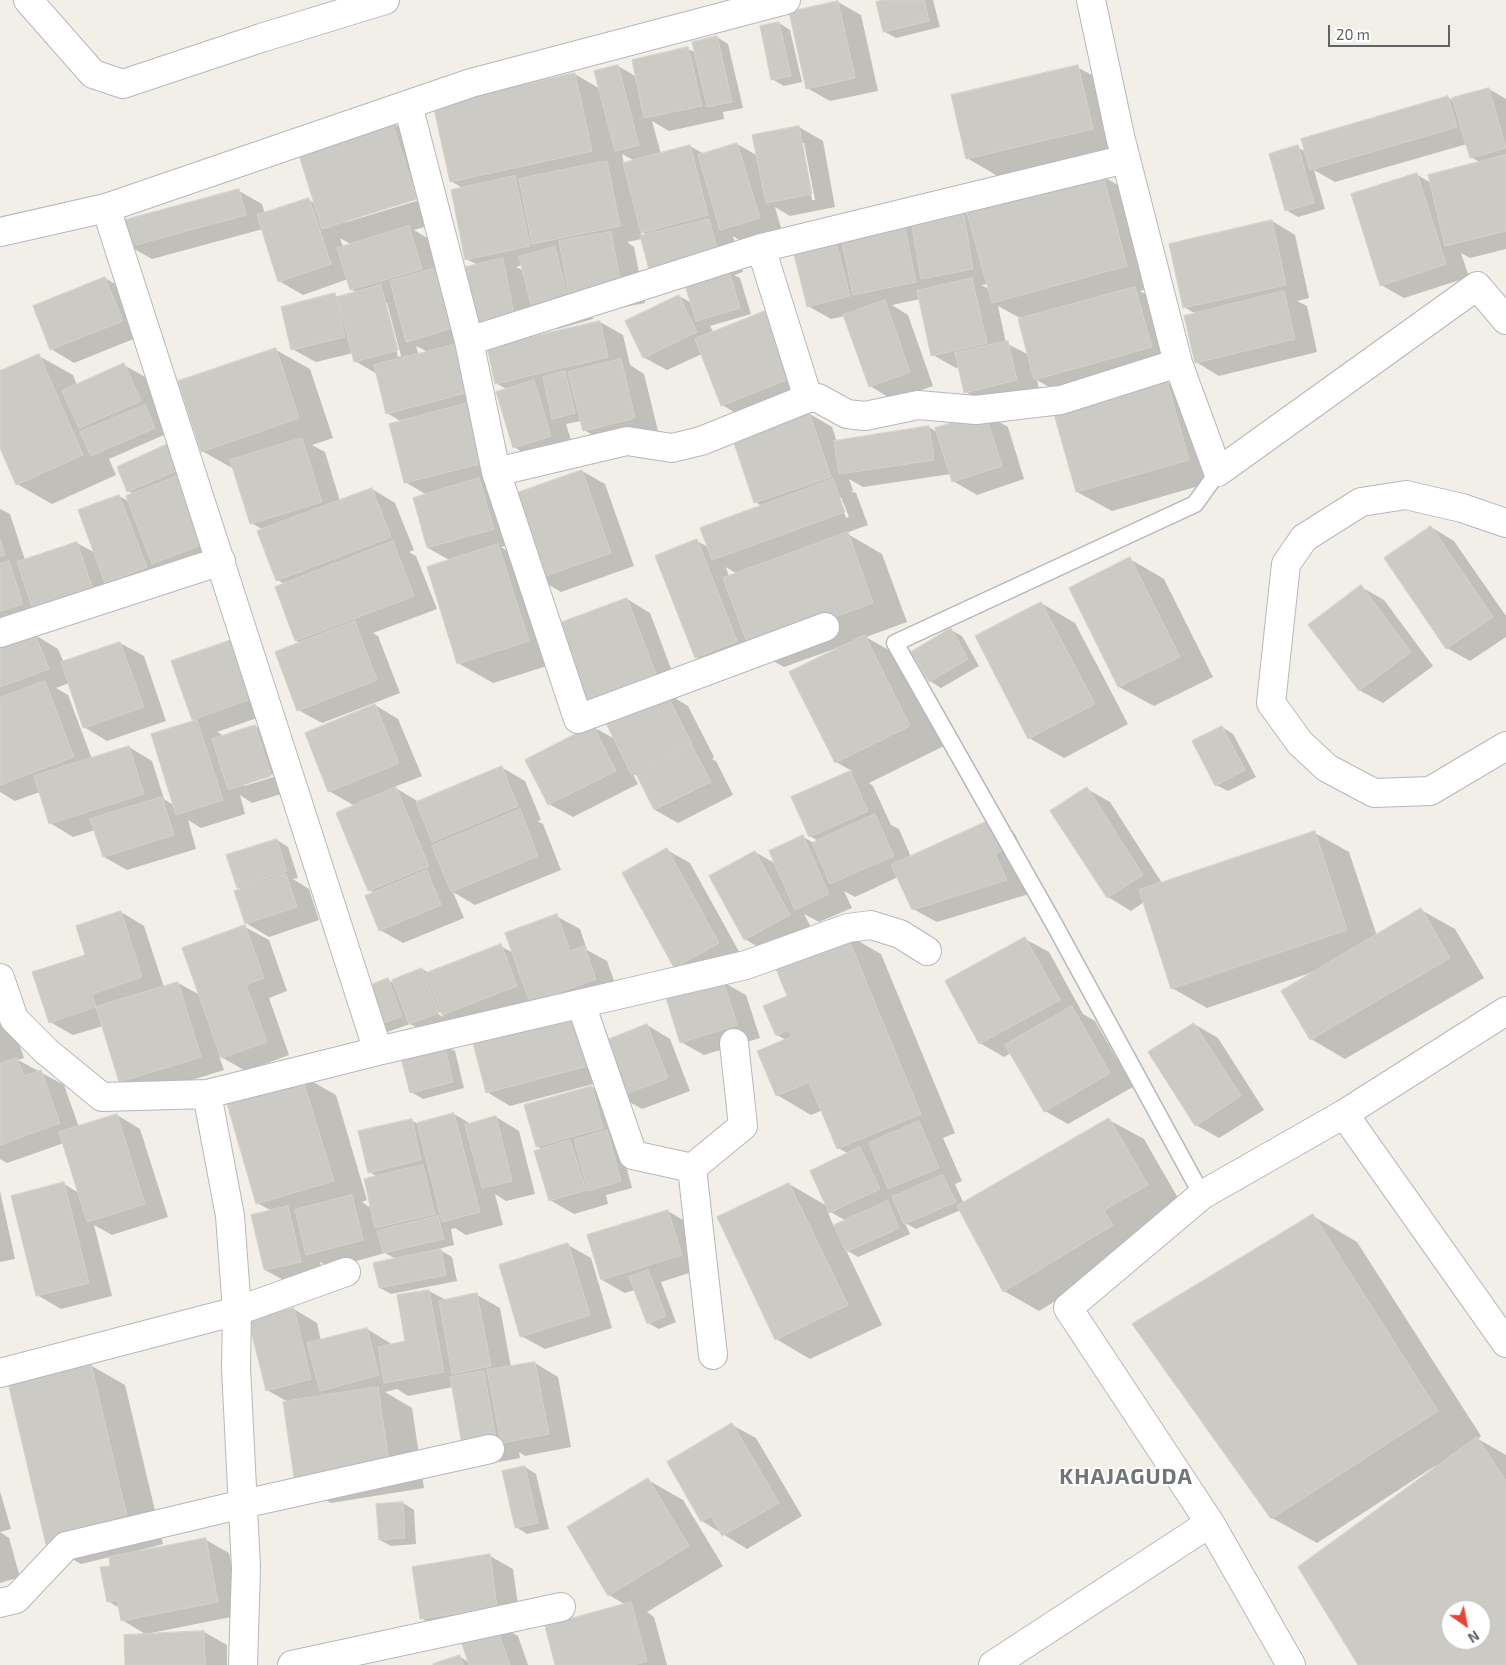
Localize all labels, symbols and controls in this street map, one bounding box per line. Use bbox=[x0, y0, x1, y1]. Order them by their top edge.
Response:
scale bar bbox=[1331, 15, 1454, 47]
text: 20 m bbox=[1336, 25, 1370, 43]
district label: KHAJAGUDA bbox=[1058, 1464, 1194, 1490]
north arrow bbox=[1441, 1600, 1491, 1650]
text: N bbox=[1465, 1627, 1483, 1647]

